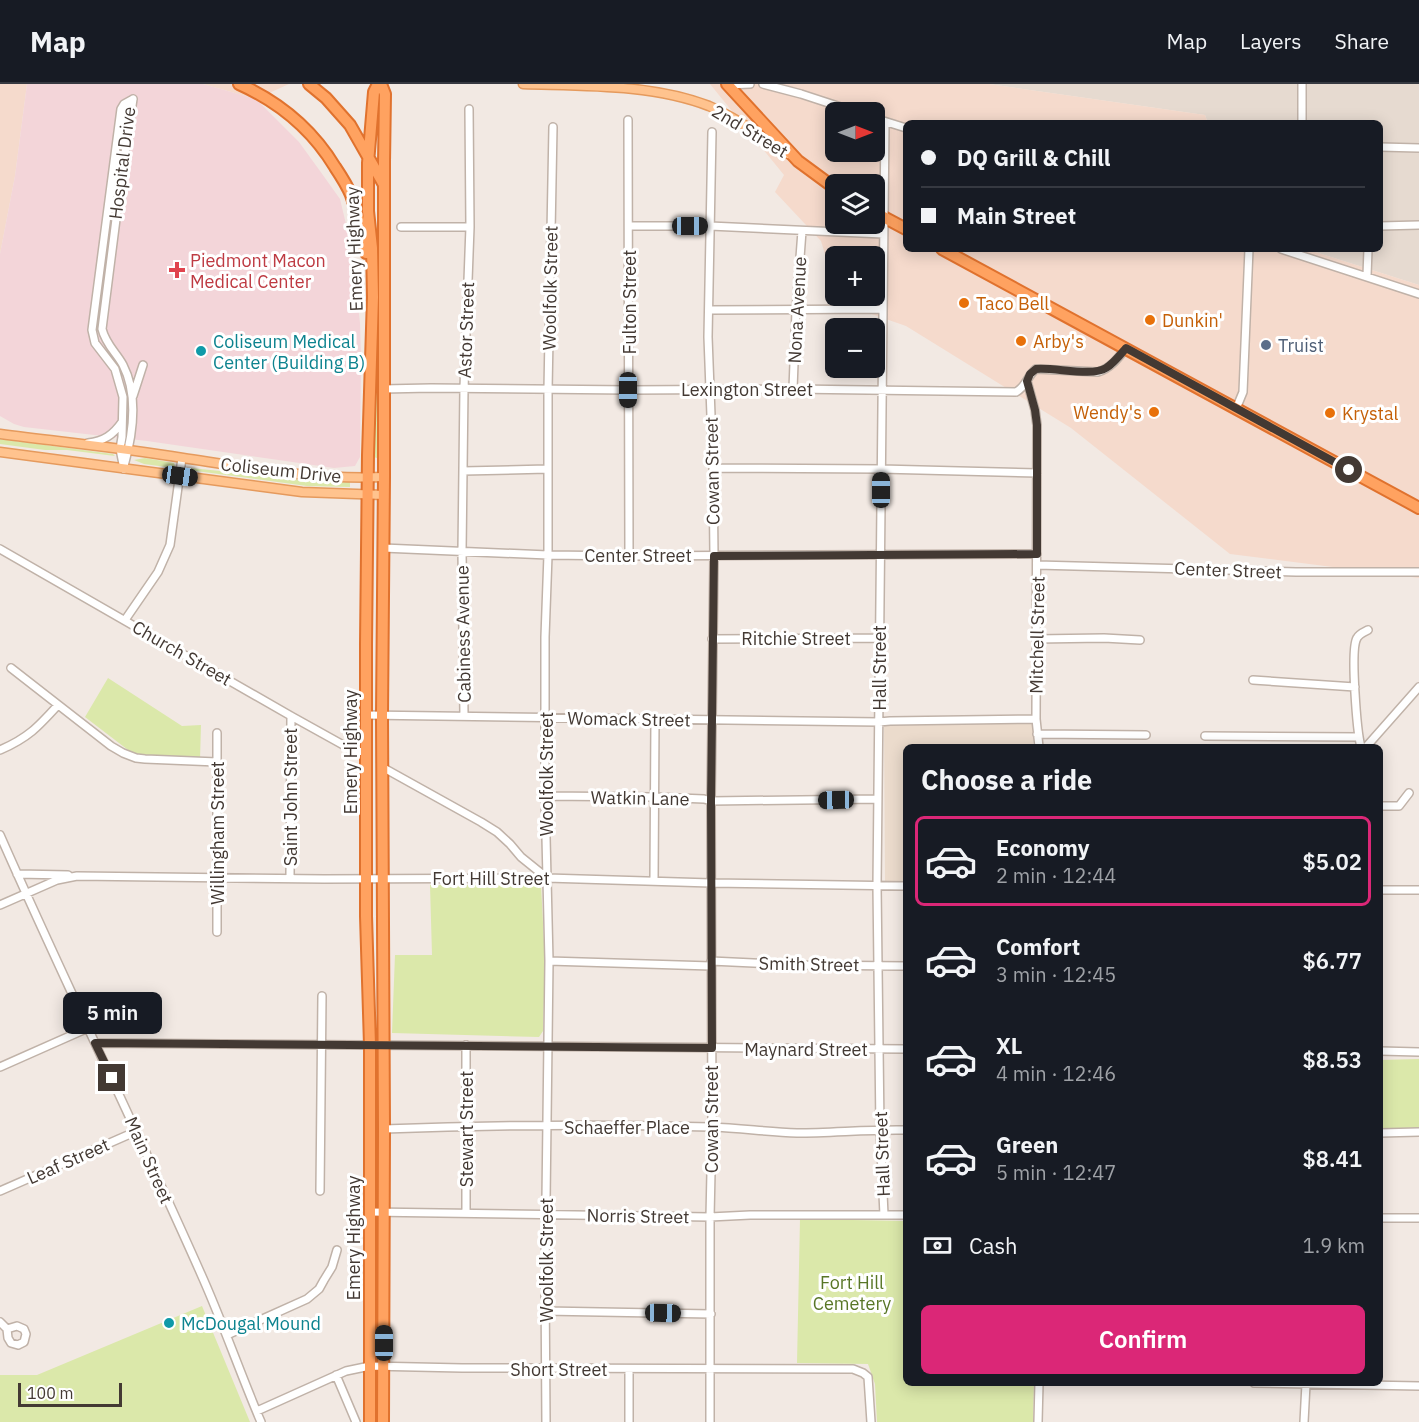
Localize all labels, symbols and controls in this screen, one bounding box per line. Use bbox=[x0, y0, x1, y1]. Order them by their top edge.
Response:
text: Map bbox=[30, 23, 86, 60]
text: Map bbox=[1167, 27, 1207, 55]
text: Layers bbox=[1240, 27, 1302, 55]
text: Share bbox=[1335, 27, 1389, 55]
street label: 2nd Street bbox=[708, 99, 792, 163]
north arrow bbox=[825, 102, 885, 162]
map controls bbox=[825, 102, 885, 378]
street label: Hospital Drive bbox=[104, 105, 140, 221]
text: DQ Grill & Chill bbox=[957, 143, 1111, 172]
button: layers bbox=[825, 174, 885, 234]
street label: Emery Highway bbox=[340, 186, 368, 312]
text: Main Street bbox=[957, 201, 1076, 230]
car bbox=[672, 217, 708, 235]
street label: Woolfolk Street bbox=[537, 225, 563, 351]
button: + bbox=[825, 246, 885, 306]
place label: Piedmont Macon Medical Center bbox=[190, 249, 326, 293]
street label: Fulton Street bbox=[618, 250, 641, 354]
street label: Nona Avenue bbox=[783, 256, 811, 364]
marker: Piedmont Macon Medical Center bbox=[168, 261, 186, 279]
street label: Astor Street bbox=[453, 281, 479, 379]
place label: Taco Bell bbox=[976, 292, 1049, 315]
marker: Taco Bell bbox=[957, 296, 971, 310]
place label: Dunkin' bbox=[1162, 309, 1223, 332]
marker: Dunkin' bbox=[1143, 313, 1157, 327]
button: − bbox=[825, 318, 885, 378]
place label: Coliseum Medical Center (Building B) bbox=[213, 330, 365, 374]
place label: Arby's bbox=[1033, 330, 1084, 353]
marker: Arby's bbox=[1014, 334, 1028, 348]
place label: Truist bbox=[1278, 334, 1324, 357]
marker: Truist bbox=[1259, 338, 1273, 352]
marker: Coliseum Medical Center (Building B) bbox=[194, 344, 208, 358]
car bbox=[619, 372, 637, 408]
street label: Lexington Street bbox=[681, 378, 813, 401]
place label: Wendy's bbox=[1073, 401, 1142, 424]
place label: Krystal bbox=[1342, 402, 1398, 425]
marker: Wendy's bbox=[1147, 405, 1161, 419]
marker: Krystal bbox=[1323, 406, 1337, 420]
street label: Cowan Street bbox=[700, 417, 724, 525]
street label: Coliseum Drive bbox=[219, 452, 343, 488]
route start bbox=[1335, 456, 1362, 483]
car bbox=[161, 465, 199, 487]
car bbox=[872, 472, 890, 508]
street label: Center Street bbox=[584, 544, 692, 567]
street label: Center Street bbox=[1174, 557, 1282, 583]
street label: Cabiness Avenue bbox=[450, 565, 476, 703]
street label: Mitchell Street bbox=[1024, 576, 1050, 694]
street label: Church Street bbox=[128, 615, 236, 691]
street label: Hall Street bbox=[868, 625, 891, 711]
street label: Ritchie Street bbox=[741, 627, 851, 650]
street label: Emery Highway bbox=[339, 689, 362, 815]
street label: Womack Street bbox=[567, 706, 691, 732]
street label: Woolfolk Street bbox=[535, 712, 558, 836]
street label: Saint John Street bbox=[279, 728, 302, 866]
street label: Willingham Street bbox=[206, 761, 229, 905]
text: Choose a ride bbox=[921, 762, 1092, 797]
street label: Watkin Lane bbox=[590, 786, 690, 810]
car bbox=[818, 791, 854, 809]
text: Economy bbox=[996, 833, 1090, 862]
icon: car bbox=[924, 834, 978, 888]
text: $5.02 bbox=[1303, 847, 1362, 876]
text: 2 min · 12:44 bbox=[996, 862, 1116, 889]
street label: Fort Hill Street bbox=[432, 867, 550, 890]
text: Comfort bbox=[996, 932, 1080, 961]
icon: car bbox=[924, 933, 978, 987]
text: $6.77 bbox=[1303, 946, 1362, 975]
street label: Smith Street bbox=[758, 952, 860, 976]
text: 3 min · 12:45 bbox=[996, 961, 1116, 988]
callout: 5 min bbox=[63, 991, 162, 1033]
text: 5 min bbox=[87, 999, 138, 1026]
text: XL bbox=[996, 1031, 1022, 1060]
icon: car bbox=[924, 1032, 978, 1086]
street label: Maynard Street bbox=[744, 1038, 868, 1061]
text: $8.53 bbox=[1303, 1045, 1362, 1074]
text: 4 min · 12:46 bbox=[996, 1060, 1116, 1087]
route end bbox=[98, 1064, 125, 1091]
street label: Cowan Street bbox=[700, 1065, 723, 1173]
street label: Stewart Street bbox=[455, 1071, 478, 1187]
street label: Hall Street bbox=[869, 1111, 895, 1197]
street label: Main Street bbox=[120, 1113, 178, 1207]
street label: Schaeffer Place bbox=[564, 1116, 690, 1139]
text: Green bbox=[996, 1130, 1058, 1159]
icon: car bbox=[924, 1131, 978, 1185]
street label: Leaf Street bbox=[23, 1133, 113, 1189]
text: $8.41 bbox=[1303, 1144, 1362, 1173]
text: 5 min · 12:47 bbox=[996, 1159, 1116, 1186]
street label: Emery Highway bbox=[342, 1175, 365, 1301]
street label: Woolfolk Street bbox=[535, 1198, 558, 1322]
street label: Norris Street bbox=[586, 1204, 690, 1228]
icon: cash bbox=[921, 1229, 954, 1262]
text: Cash bbox=[969, 1231, 1018, 1260]
text: 1.9 km bbox=[1303, 1232, 1365, 1259]
park label: Fort Hill Cemetery bbox=[813, 1271, 891, 1315]
car bbox=[645, 1304, 681, 1322]
button: Confirm bbox=[921, 1305, 1365, 1374]
place label: McDougal Mound bbox=[181, 1312, 321, 1335]
marker: McDougal Mound bbox=[162, 1316, 176, 1330]
car bbox=[375, 1325, 393, 1361]
street label: Short Street bbox=[510, 1358, 608, 1381]
scale bar bbox=[18, 1380, 122, 1408]
text: 100 m bbox=[27, 1383, 74, 1403]

